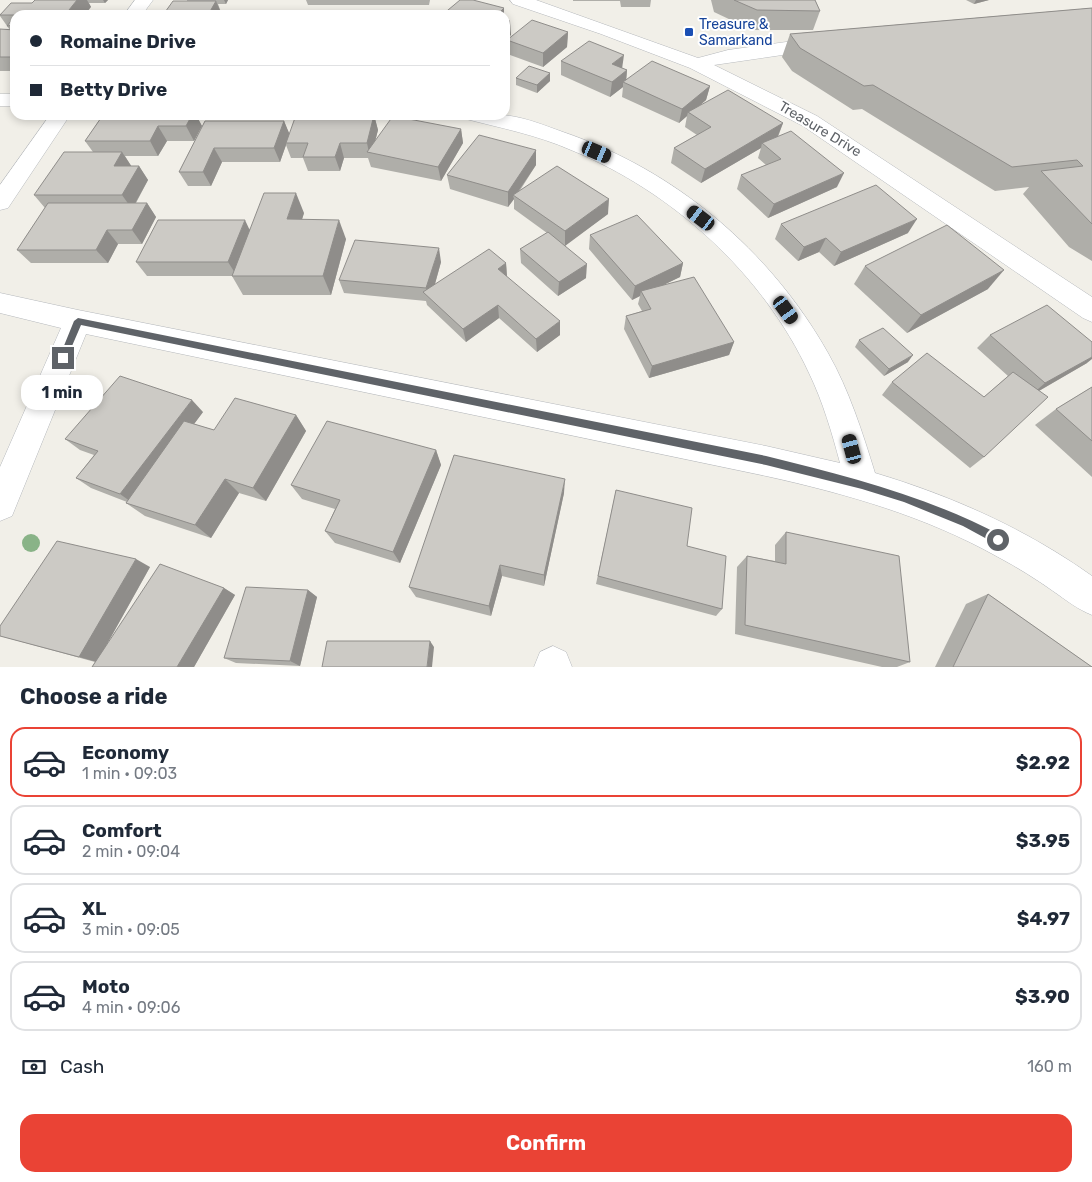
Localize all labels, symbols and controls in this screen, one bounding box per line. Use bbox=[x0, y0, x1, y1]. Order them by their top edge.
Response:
place label: Treasure & Samarkand bbox=[699, 16, 773, 49]
marker: Treasure & Samarkand bbox=[683, 26, 695, 38]
text: Romaine Drive bbox=[60, 30, 196, 53]
text: Betty Drive bbox=[60, 78, 167, 101]
street label: Treasure Drive bbox=[776, 98, 865, 160]
car bbox=[580, 139, 613, 165]
car bbox=[684, 203, 717, 233]
car bbox=[771, 293, 800, 327]
route end bbox=[52, 347, 74, 369]
callout: 1 min bbox=[22, 376, 104, 410]
text: 1 min bbox=[42, 383, 82, 402]
car bbox=[840, 433, 863, 465]
route start bbox=[987, 529, 1009, 551]
text: Choose a ride bbox=[20, 683, 167, 710]
icon: car bbox=[22, 740, 67, 785]
text: Economy bbox=[82, 741, 169, 764]
text: $2.92 bbox=[1016, 751, 1070, 774]
text: 1 min · 09:03 bbox=[82, 764, 177, 783]
icon: car bbox=[22, 818, 67, 863]
text: Comfort bbox=[82, 819, 162, 842]
text: $3.95 bbox=[1016, 829, 1070, 852]
text: 2 min · 09:04 bbox=[82, 842, 180, 861]
icon: car bbox=[22, 896, 67, 941]
text: XL bbox=[82, 897, 106, 920]
text: $4.97 bbox=[1017, 907, 1070, 930]
text: 3 min · 09:05 bbox=[82, 920, 180, 939]
icon: car bbox=[22, 974, 67, 1019]
text: Moto bbox=[82, 975, 130, 998]
text: $3.90 bbox=[1015, 985, 1070, 1008]
text: 4 min · 09:06 bbox=[82, 998, 180, 1017]
icon: cash bbox=[20, 1053, 48, 1081]
text: Cash bbox=[60, 1055, 104, 1078]
text: 160 m bbox=[1027, 1057, 1072, 1076]
button: Confirm bbox=[20, 1114, 1072, 1172]

